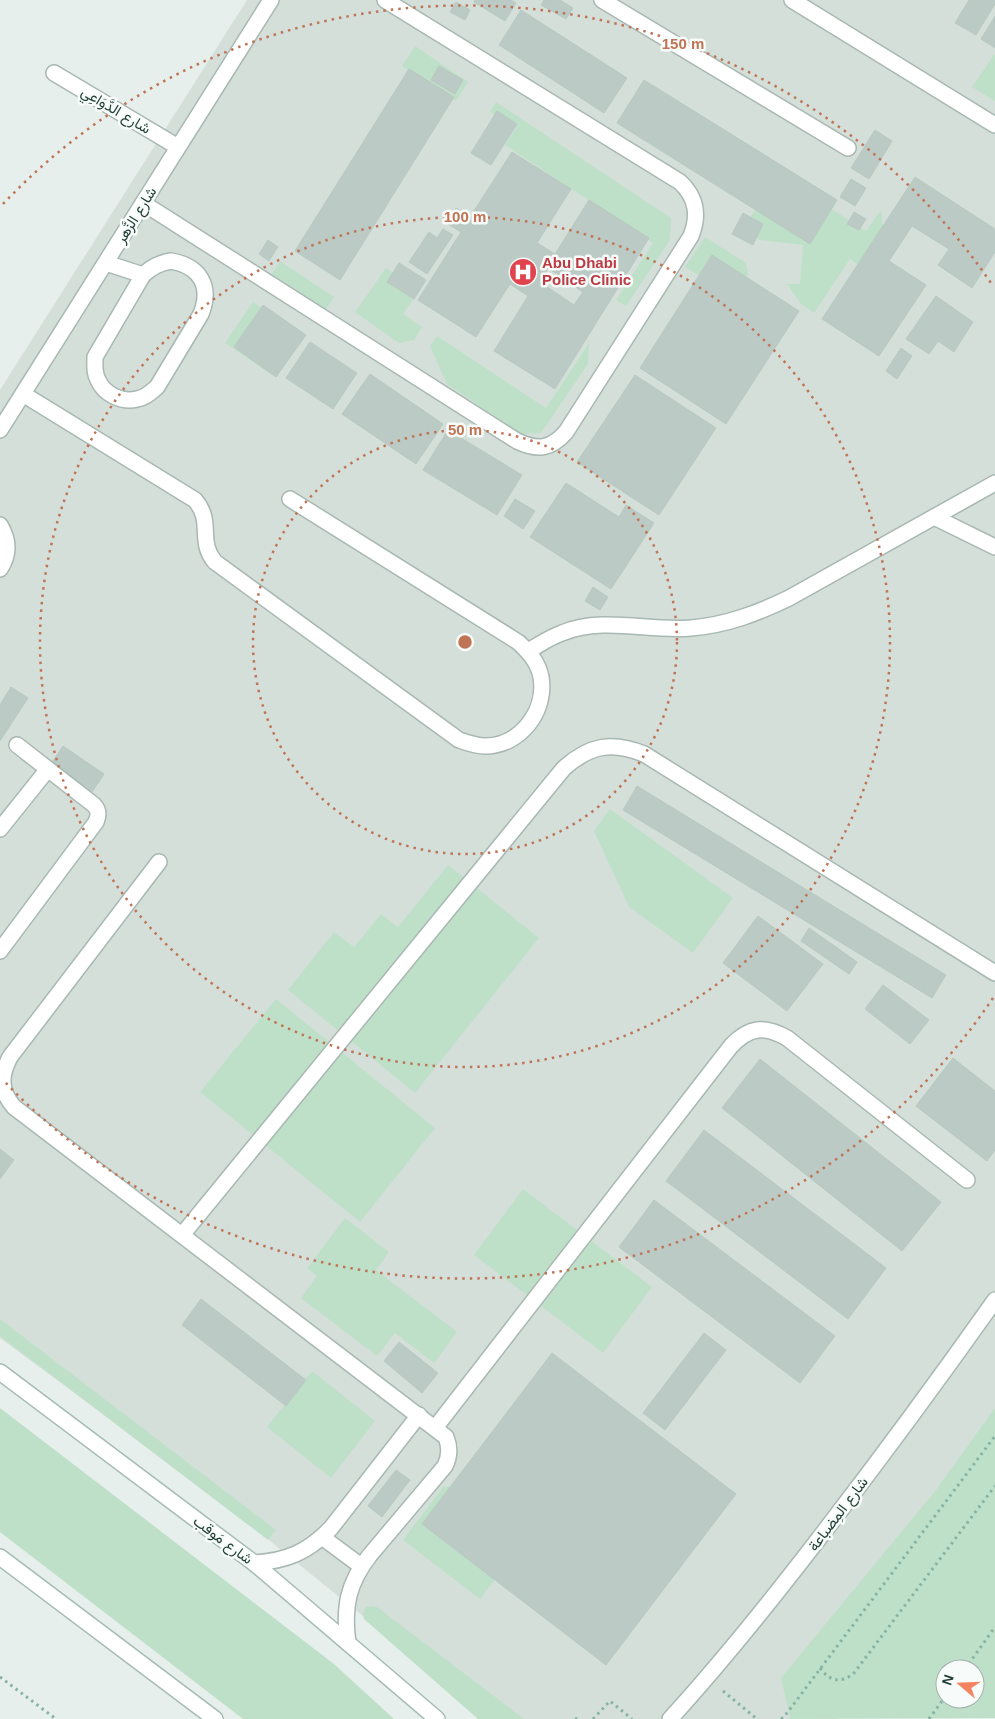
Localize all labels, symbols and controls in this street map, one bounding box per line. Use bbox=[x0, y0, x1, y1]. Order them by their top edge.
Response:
text: 150 m bbox=[662, 35, 704, 52]
street label: شارع الدَّوَاعِي bbox=[76, 82, 154, 141]
street label: شارع الزَّهر bbox=[111, 183, 162, 248]
text: 100 m bbox=[444, 208, 486, 225]
place label: Abu Dhabi Police Clinic bbox=[542, 254, 631, 288]
hospital icon: Abu Dhabi Police Clinic bbox=[508, 257, 538, 287]
text: 50 m bbox=[448, 421, 482, 438]
centre of rings bbox=[456, 633, 474, 651]
street label: شارع المِضباعة bbox=[804, 1473, 873, 1556]
street label: شارع مَوقب bbox=[189, 1512, 256, 1570]
north arrow bbox=[935, 1659, 985, 1709]
text: N bbox=[938, 1672, 957, 1687]

